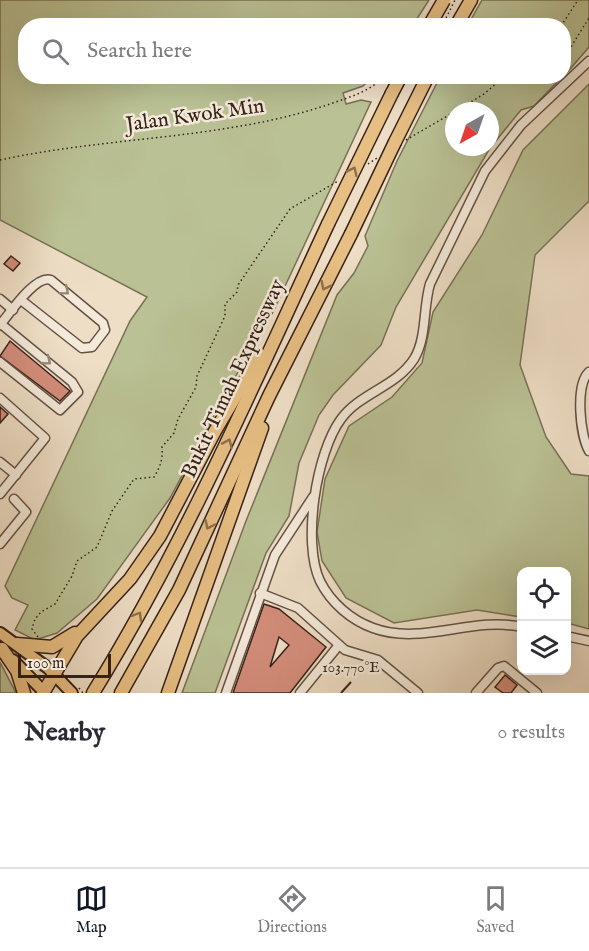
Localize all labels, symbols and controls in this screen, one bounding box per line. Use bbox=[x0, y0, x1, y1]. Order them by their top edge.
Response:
search box bbox=[18, 18, 571, 84]
icon: search bbox=[39, 35, 72, 68]
text: Search here bbox=[87, 37, 192, 65]
street label: Jalan Kwok Min bbox=[122, 93, 266, 139]
north arrow bbox=[445, 102, 499, 156]
one-way arrow bbox=[345, 167, 357, 178]
street label: Bukit Timah Expressway bbox=[176, 275, 292, 483]
one-way arrow bbox=[321, 280, 332, 291]
one-way arrow bbox=[58, 284, 69, 295]
one-way arrow bbox=[40, 353, 51, 364]
one-way arrow bbox=[220, 439, 232, 450]
one-way arrow bbox=[205, 518, 217, 529]
map controls bbox=[517, 567, 571, 675]
button: locate bbox=[517, 567, 571, 621]
one-way arrow bbox=[131, 612, 142, 622]
button: layers bbox=[517, 621, 571, 675]
scale bar bbox=[18, 651, 111, 678]
text: 100 m bbox=[27, 654, 64, 674]
text: 103.770°E bbox=[322, 658, 380, 677]
text: Nearby bbox=[24, 716, 105, 749]
text: 0 results bbox=[498, 720, 565, 745]
tab: Map bbox=[75, 882, 108, 938]
tab: Directions bbox=[257, 882, 327, 938]
tab: Saved bbox=[476, 882, 514, 938]

